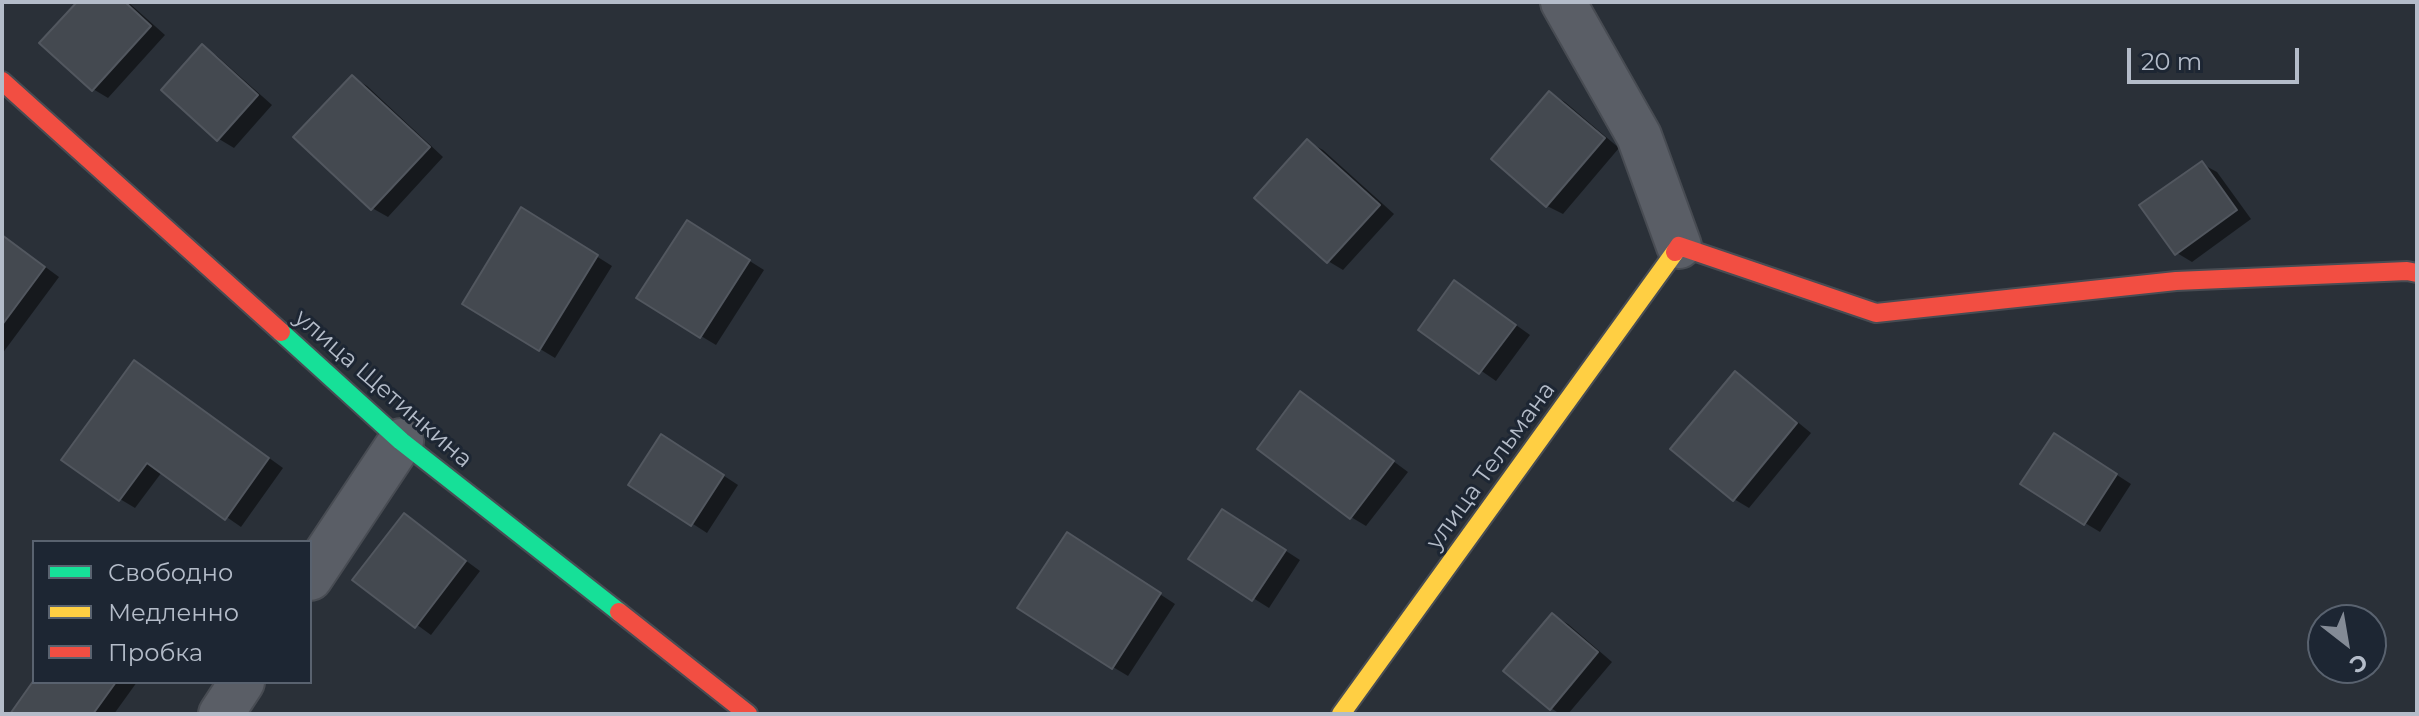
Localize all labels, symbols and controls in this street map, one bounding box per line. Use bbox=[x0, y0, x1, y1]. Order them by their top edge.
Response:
scale bar bbox=[2131, 32, 2303, 82]
text: 20 m bbox=[2141, 47, 2202, 76]
street label: улица Щетинкина bbox=[288, 304, 478, 474]
street label: улица Тельмана bbox=[1420, 376, 1562, 556]
legend bbox=[32, 540, 312, 684]
text: Свободно bbox=[108, 558, 233, 587]
text: Медленно bbox=[108, 598, 239, 627]
north arrow bbox=[2307, 604, 2387, 684]
text: Пробка bbox=[108, 638, 203, 667]
text: С bbox=[2345, 648, 2372, 679]

